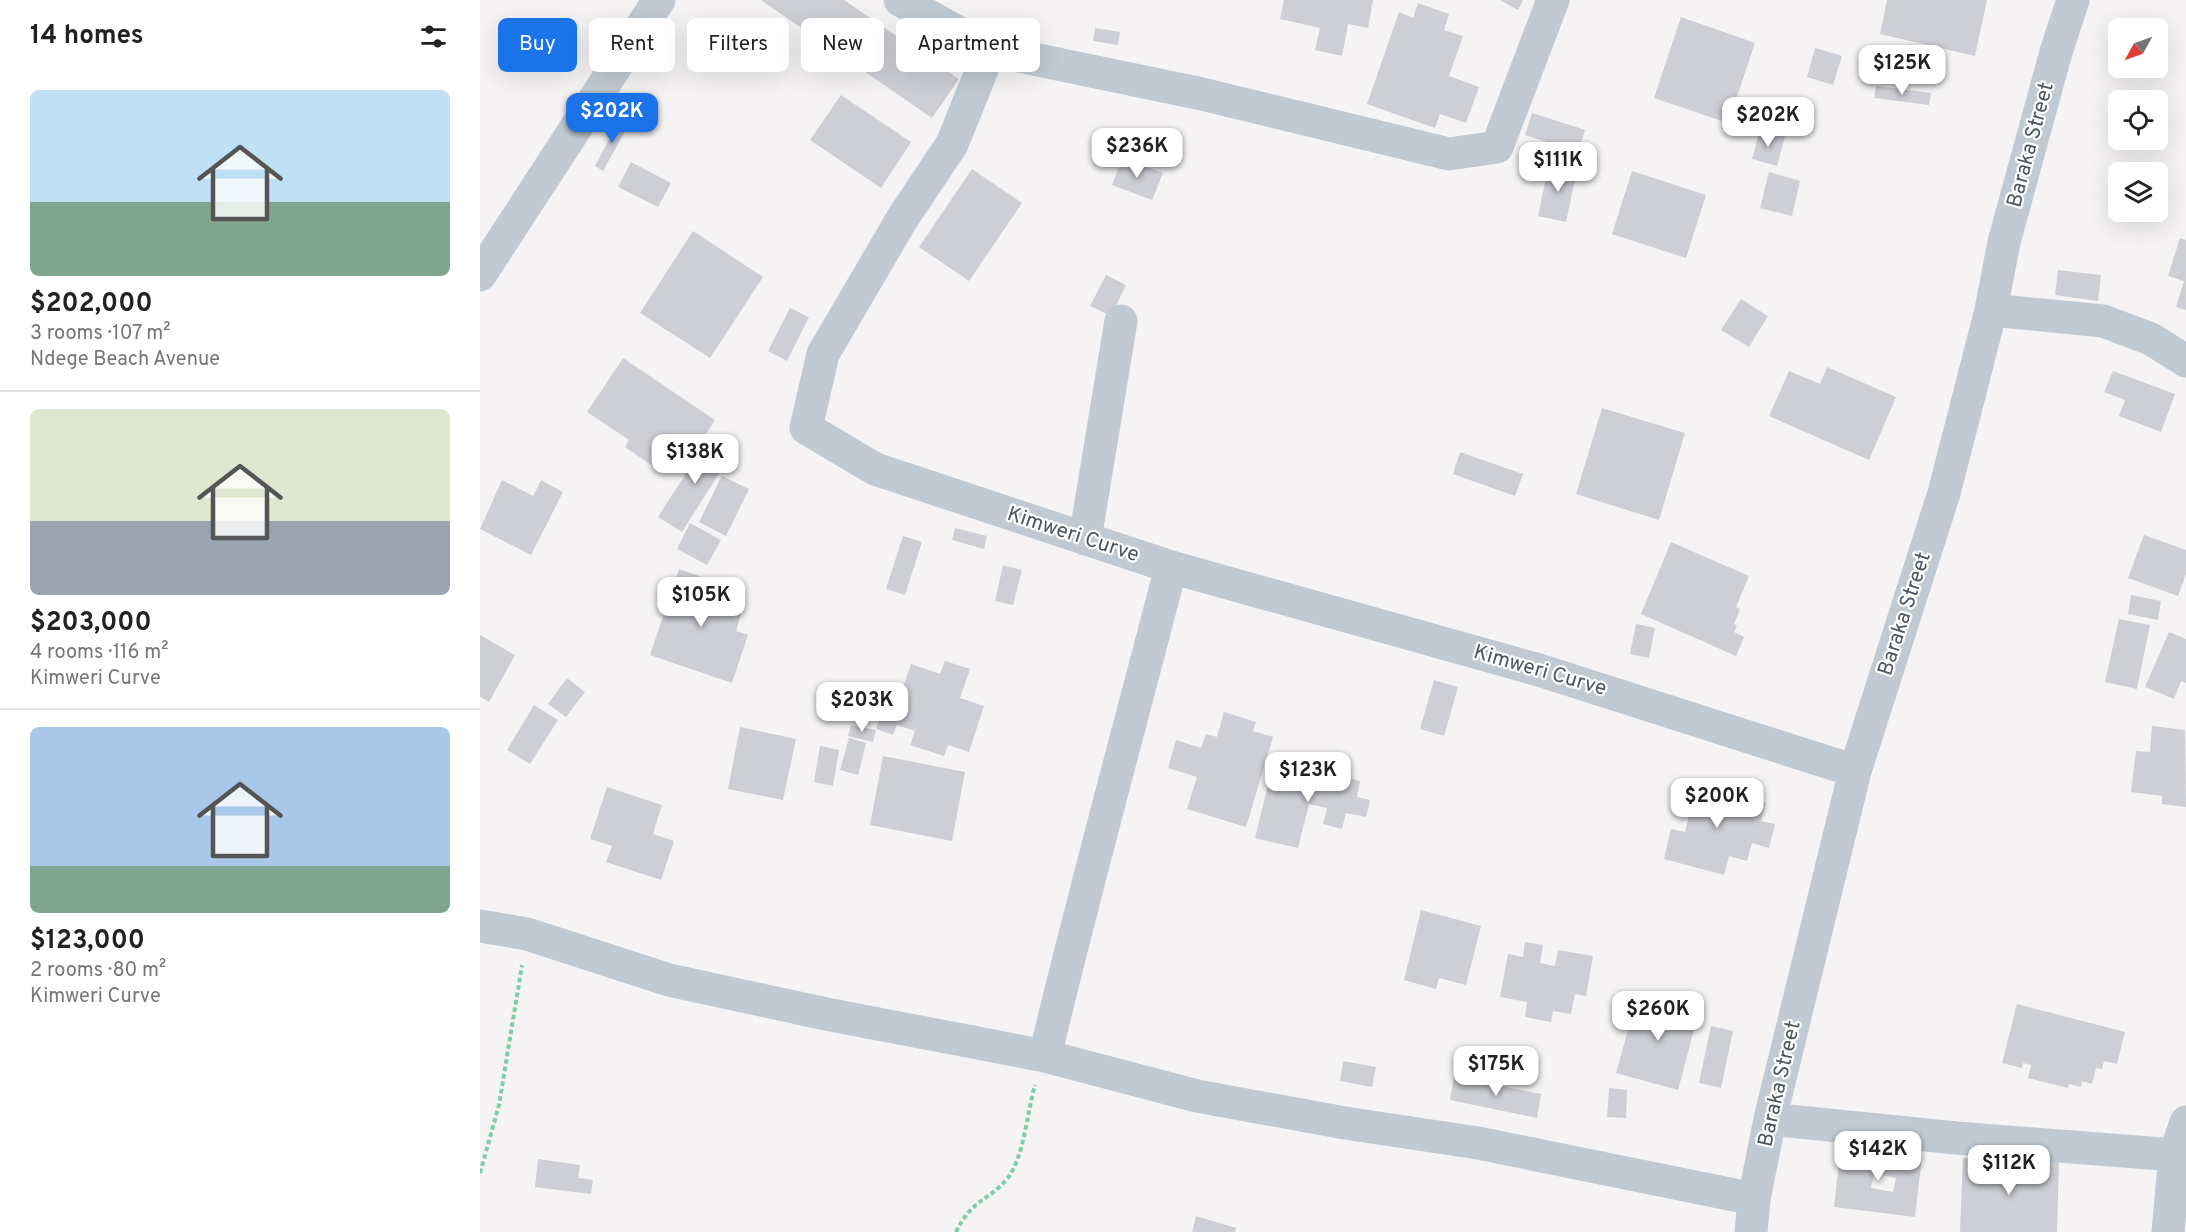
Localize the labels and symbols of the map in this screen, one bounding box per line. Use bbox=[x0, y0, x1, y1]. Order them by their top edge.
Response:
north arrow bbox=[2108, 18, 2168, 78]
pin: $125K bbox=[1860, 45, 1944, 96]
street label: Baraka Street bbox=[2001, 79, 2061, 211]
pin: $202K bbox=[570, 93, 654, 144]
pin: $202K bbox=[1726, 97, 1810, 148]
pin: $236K bbox=[1095, 128, 1179, 179]
pin: $111K bbox=[1516, 142, 1600, 193]
pin: $138K bbox=[653, 434, 737, 485]
street label: Kimweri Curve bbox=[1004, 501, 1142, 569]
street label: Baraka Street bbox=[1872, 549, 1938, 679]
pin: $105K bbox=[659, 577, 743, 628]
street label: Kimweri Curve bbox=[1470, 639, 1610, 703]
pin: $203K bbox=[820, 682, 904, 733]
pin: $123K bbox=[1266, 752, 1350, 803]
pin: $200K bbox=[1675, 778, 1759, 829]
pin: $260K bbox=[1616, 991, 1700, 1042]
street label: Baraka Street bbox=[1752, 1018, 1808, 1150]
pin: $175K bbox=[1454, 1046, 1538, 1097]
pin: $142K bbox=[1836, 1131, 1920, 1182]
pin: $112K bbox=[1967, 1145, 2051, 1196]

